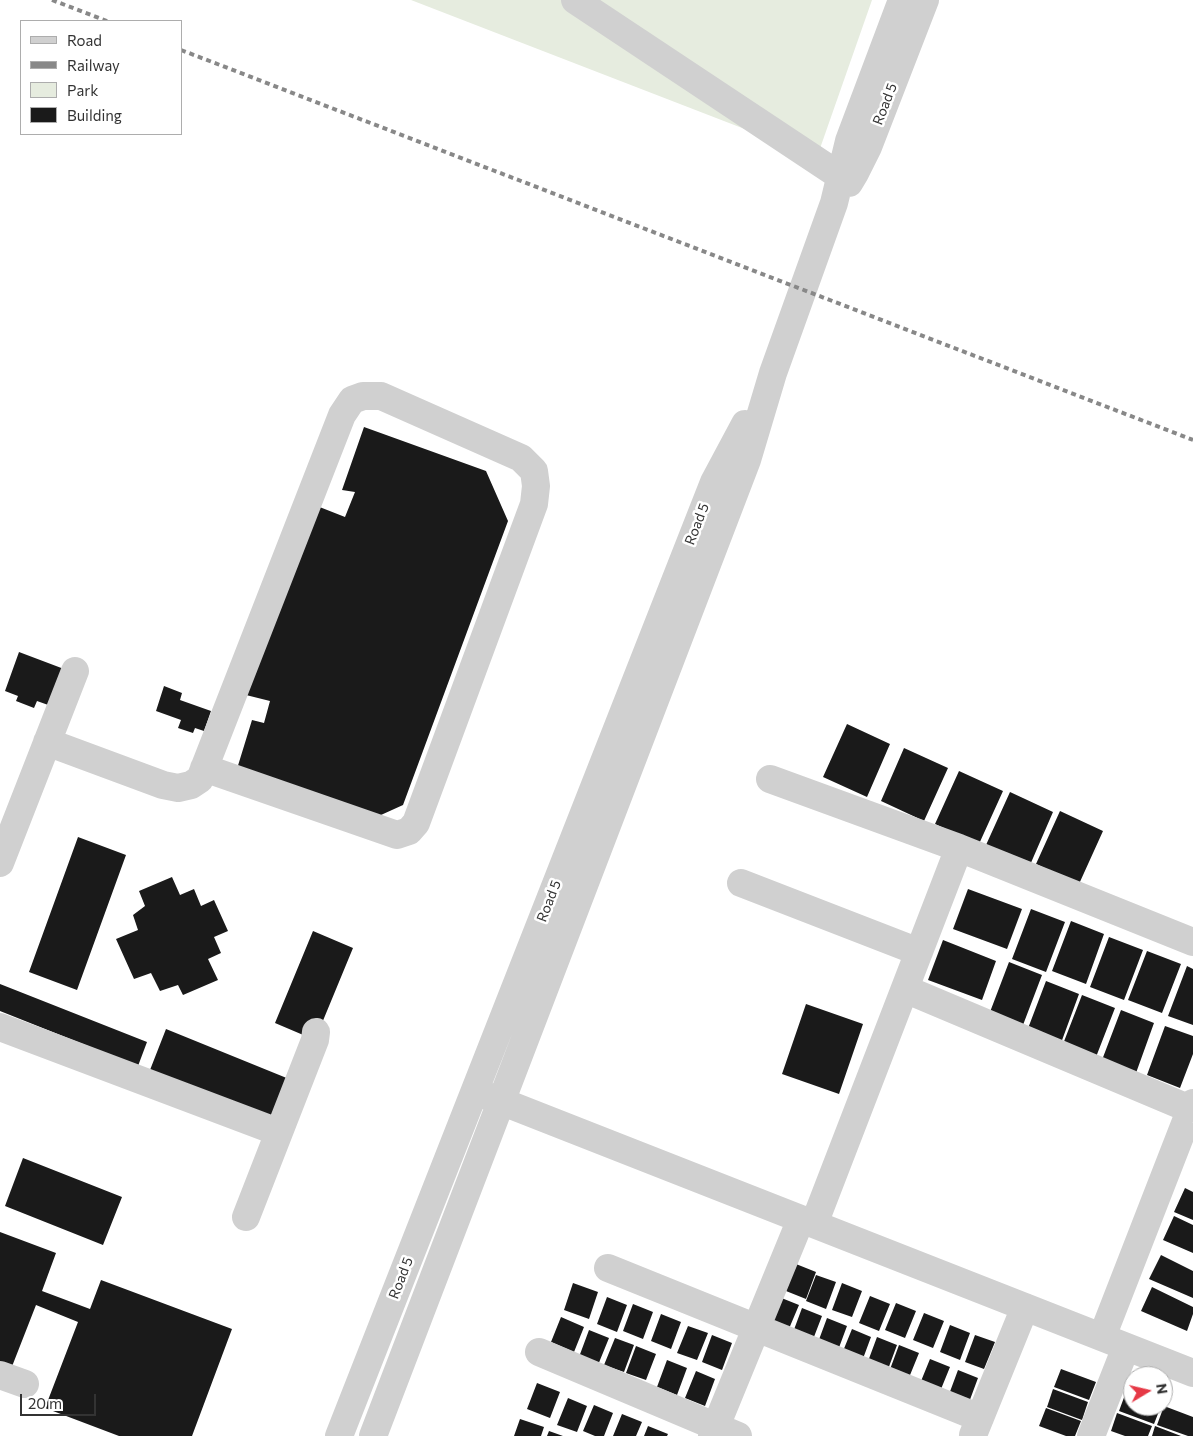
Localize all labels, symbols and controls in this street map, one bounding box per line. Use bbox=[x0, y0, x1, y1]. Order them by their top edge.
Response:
legend bbox=[20, 20, 182, 135]
text: Road bbox=[67, 31, 102, 49]
text: Railway bbox=[67, 56, 120, 74]
text: Park bbox=[67, 81, 98, 99]
street label: Road 5 bbox=[869, 81, 901, 127]
text: Building bbox=[67, 106, 122, 124]
street label: Road 5 bbox=[681, 501, 713, 547]
street label: Road 5 bbox=[533, 878, 565, 924]
street label: Road 5 bbox=[385, 1255, 417, 1301]
north arrow bbox=[1123, 1366, 1173, 1416]
text: N bbox=[1153, 1382, 1172, 1395]
scale bar bbox=[22, 1384, 99, 1416]
text: 20 m bbox=[28, 1394, 62, 1412]

